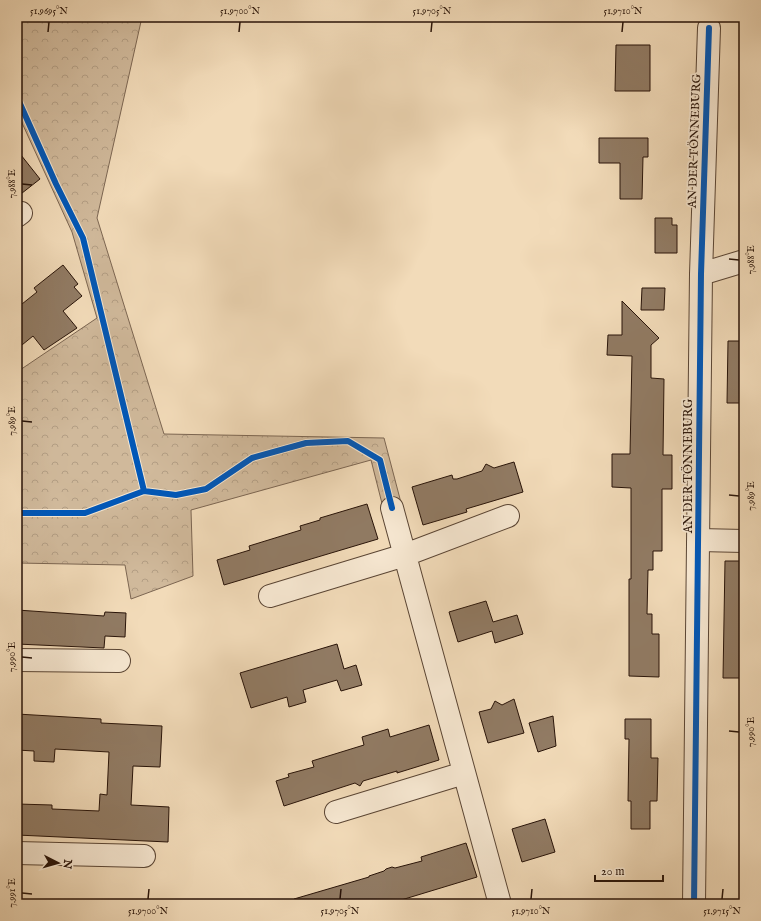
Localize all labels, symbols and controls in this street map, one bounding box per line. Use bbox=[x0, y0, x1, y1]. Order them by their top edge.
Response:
text: 51.9695°N bbox=[30, 5, 68, 18]
text: 51.9700°N bbox=[220, 5, 260, 18]
text: 51.9705°N bbox=[413, 5, 452, 18]
text: 51.9710°N bbox=[604, 5, 643, 18]
street label: AN DER TÖNNEBURG bbox=[684, 73, 704, 209]
text: 7.988°E bbox=[6, 169, 19, 199]
text: 7.988°E bbox=[745, 245, 758, 275]
street label: AN DER TÖNNEBURG bbox=[680, 398, 696, 534]
text: 7.989°E bbox=[6, 406, 19, 436]
text: 7.989°E bbox=[745, 481, 758, 511]
text: 7.990°E bbox=[6, 642, 19, 672]
text: 7.990°E bbox=[745, 717, 758, 747]
north arrow bbox=[38, 843, 78, 883]
text: N bbox=[59, 857, 75, 870]
scale bar bbox=[595, 857, 663, 883]
text: 20 m bbox=[601, 864, 624, 879]
text: 7.991°E bbox=[6, 878, 19, 908]
text: 51.9700°N bbox=[128, 905, 168, 918]
text: 51.9705°N bbox=[321, 905, 360, 918]
text: 51.9710°N bbox=[512, 905, 551, 918]
text: 51.9715°N bbox=[703, 905, 741, 918]

